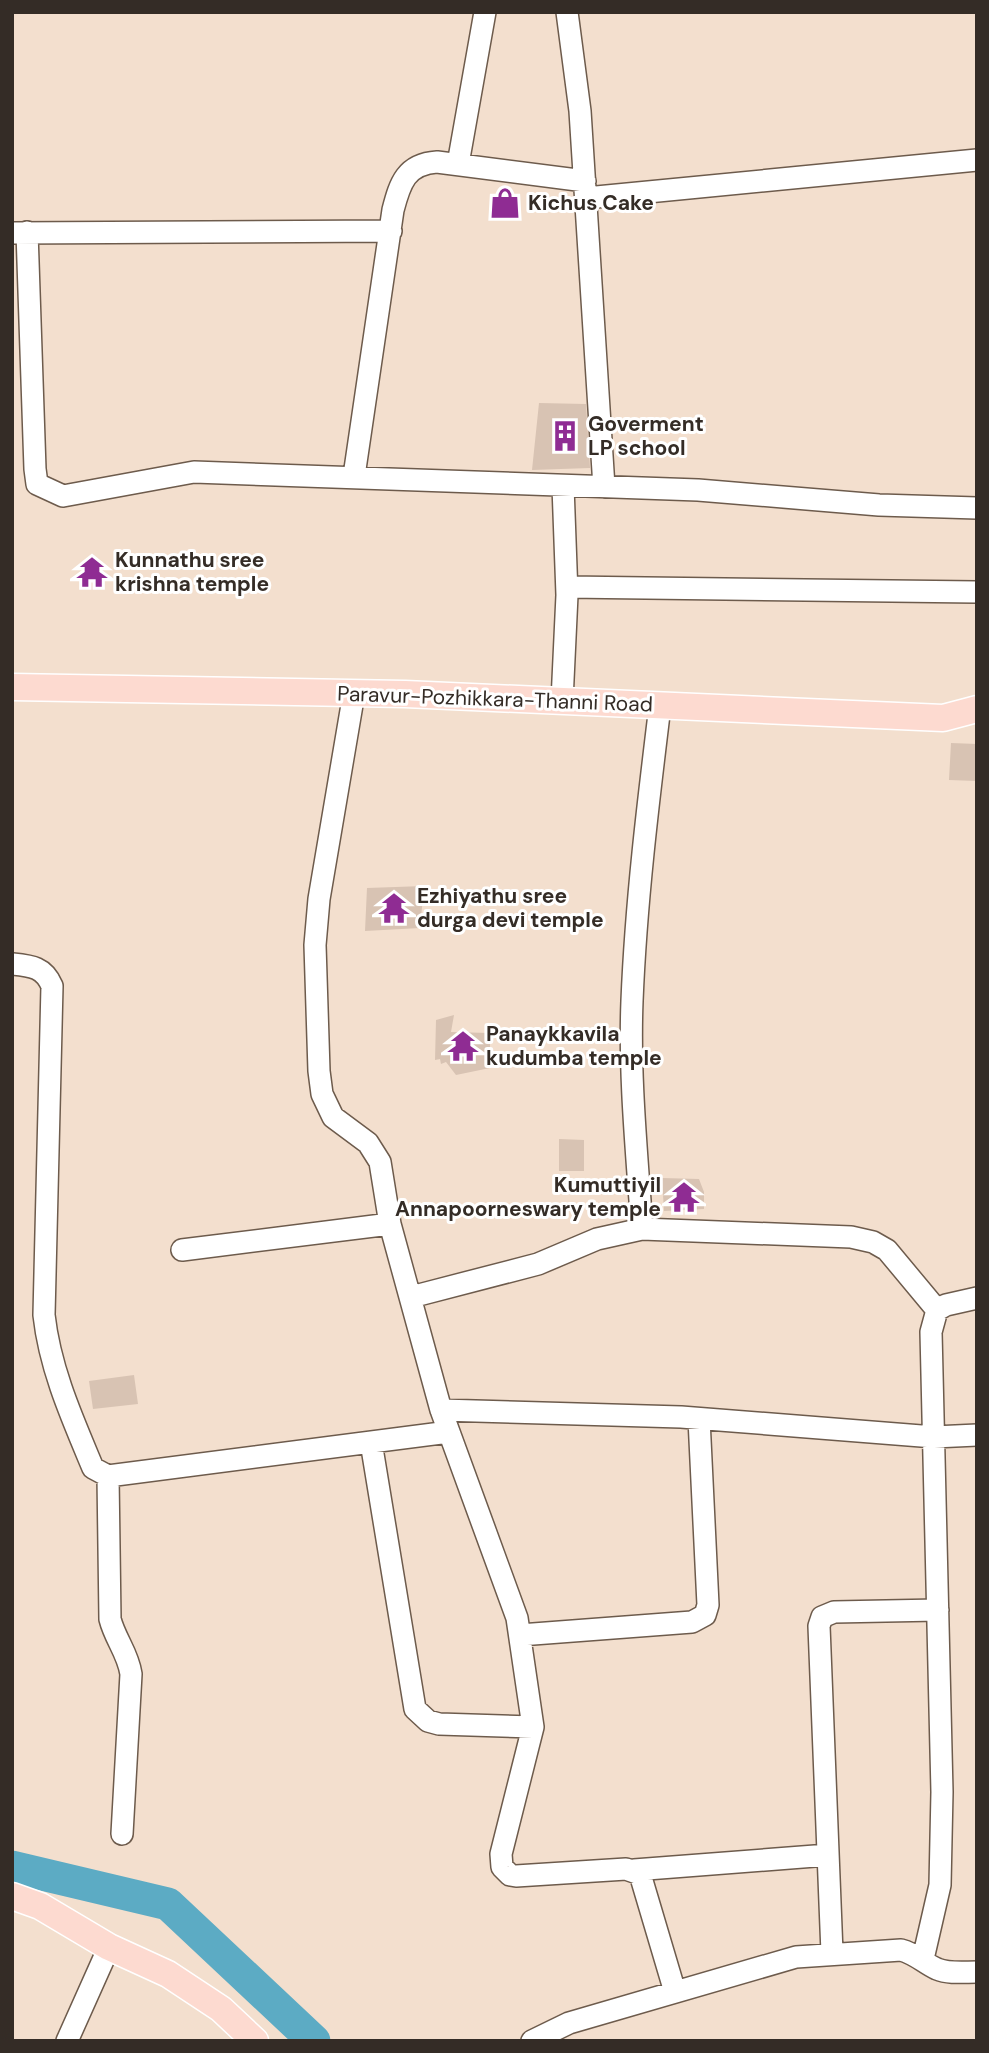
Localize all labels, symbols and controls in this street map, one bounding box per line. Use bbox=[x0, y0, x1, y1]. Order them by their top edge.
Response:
shop icon: Kichus Cake bbox=[488, 186, 522, 220]
place label: Kichus Cake bbox=[528, 189, 654, 217]
place label: Goverment LP school bbox=[588, 410, 704, 462]
building icon: Goverment LP school bbox=[548, 419, 582, 453]
place label: Kunnathu sree krishna temple bbox=[115, 546, 269, 598]
temple icon: Kunnathu sree krishna temple bbox=[75, 555, 109, 589]
street label: Paravur-Pozhikkara-Thanni Road bbox=[337, 679, 653, 719]
place label: Ezhiyathu sree durga devi temple bbox=[417, 882, 604, 934]
temple icon: Ezhiyathu sree durga devi temple bbox=[377, 891, 411, 925]
place label: Panaykkavila kudumba temple bbox=[486, 1020, 662, 1072]
temple icon: Panaykkavila kudumba temple bbox=[446, 1029, 480, 1063]
place label: Kumuttiyil Annapoorneswary temple bbox=[395, 1171, 661, 1223]
temple icon: Kumuttiyil Annapoorneswary temple bbox=[667, 1180, 701, 1214]

